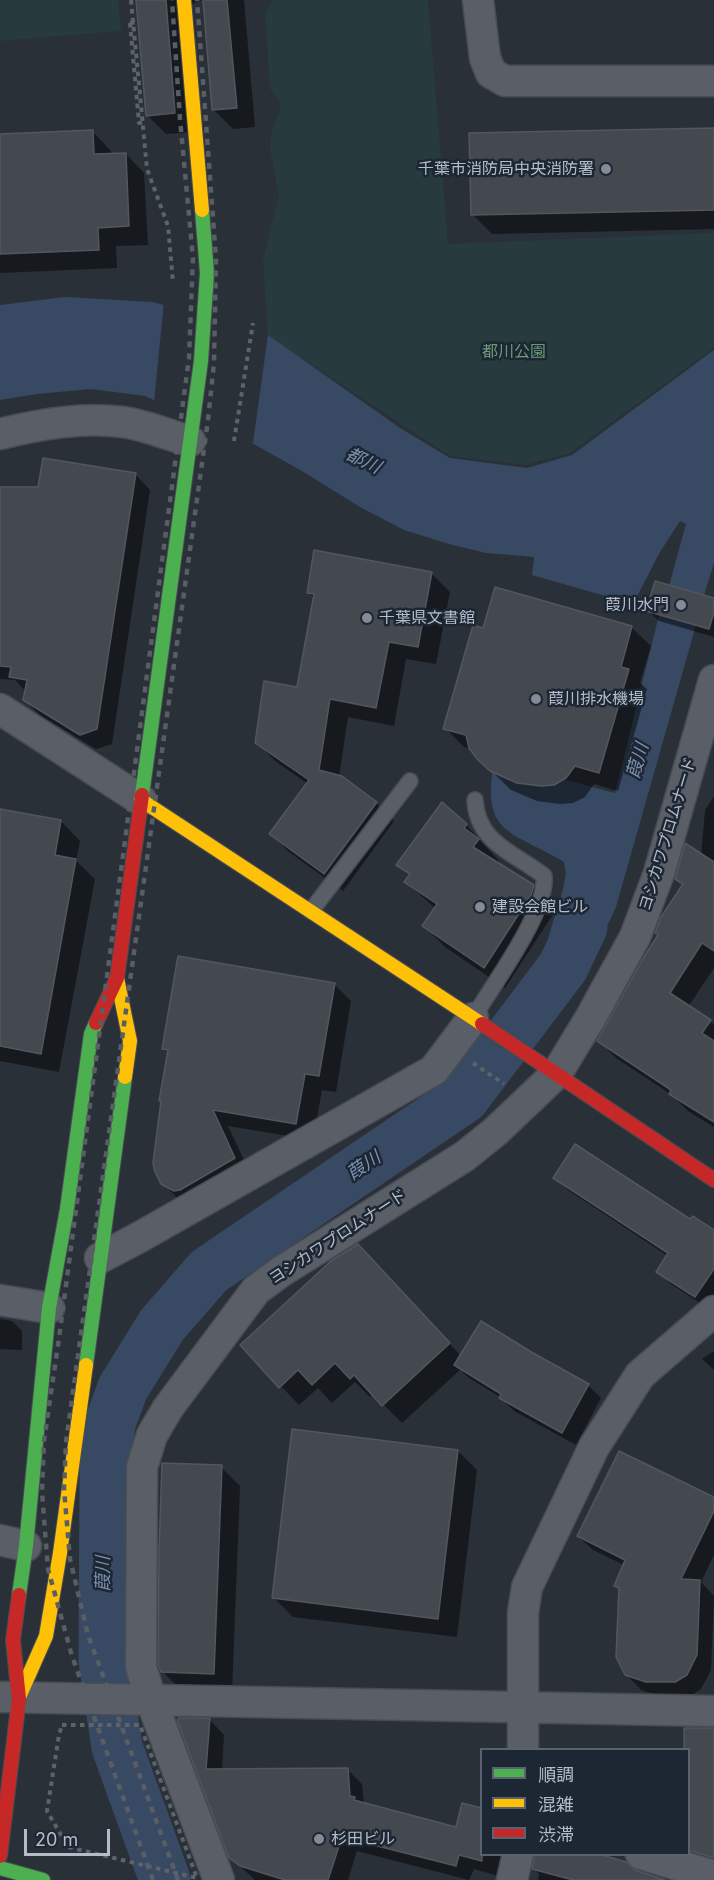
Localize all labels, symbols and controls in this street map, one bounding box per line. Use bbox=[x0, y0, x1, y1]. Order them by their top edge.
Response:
place label: 千葉市消防局中央消防署 bbox=[418, 159, 594, 179]
marker: 千葉市消防局中央消防署 bbox=[599, 162, 613, 176]
park label: 都川公園 bbox=[482, 342, 546, 362]
water label: 都川 bbox=[342, 443, 384, 479]
place label: 葭川水門 bbox=[605, 595, 669, 615]
marker: 葭川水門 bbox=[674, 598, 688, 612]
place label: 千葉県文書館 bbox=[379, 608, 475, 628]
marker: 千葉県文書館 bbox=[360, 611, 374, 625]
place label: 葭川排水機場 bbox=[548, 689, 644, 709]
marker: 葭川排水機場 bbox=[529, 692, 543, 706]
water label: 葭川 bbox=[623, 741, 653, 781]
street label: ヨシカワプロムナード bbox=[635, 755, 701, 913]
place label: 建設会館ビル bbox=[492, 897, 588, 917]
marker: 建設会館ビル bbox=[473, 900, 487, 914]
water label: 葭川 bbox=[343, 1147, 385, 1185]
street label: ヨシカワプロムナード bbox=[266, 1185, 410, 1289]
water label: 葭川 bbox=[93, 1556, 115, 1592]
legend bbox=[480, 1748, 690, 1856]
text: 順調 bbox=[538, 1764, 574, 1785]
text: 混雑 bbox=[538, 1794, 574, 1815]
scale bar bbox=[27, 1817, 112, 1855]
text: 渋滞 bbox=[538, 1824, 574, 1845]
text: 20 m bbox=[35, 1829, 78, 1850]
place label: 杉田ビル bbox=[331, 1829, 395, 1849]
marker: 杉田ビル bbox=[312, 1832, 326, 1846]

